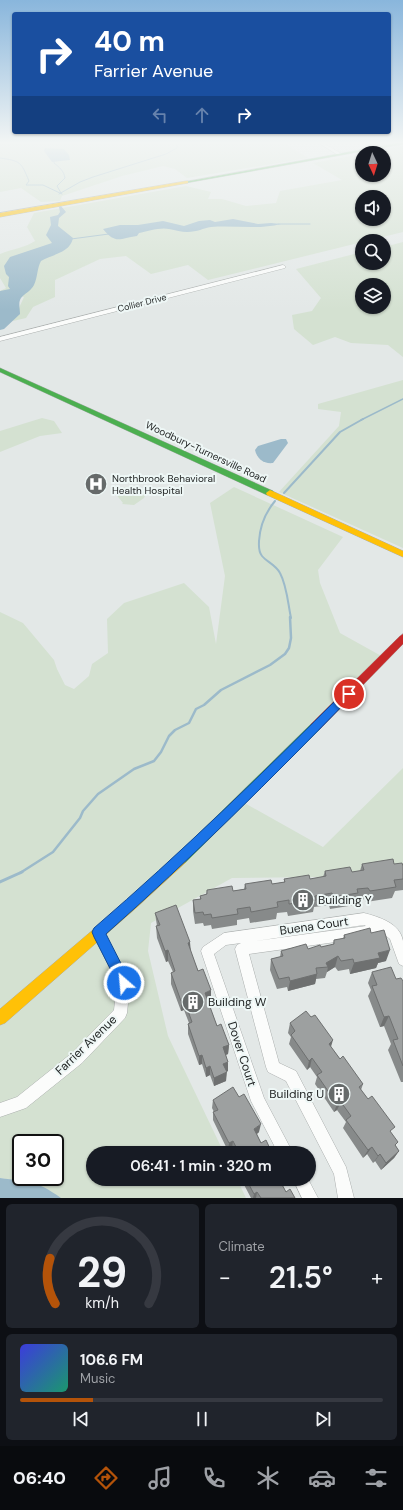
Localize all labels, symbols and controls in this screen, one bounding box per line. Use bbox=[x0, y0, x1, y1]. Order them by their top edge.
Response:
text: 40 m bbox=[94, 23, 165, 60]
icon: right bbox=[28, 28, 80, 80]
text: Farrier Avenue bbox=[94, 59, 213, 83]
icon: left bbox=[149, 104, 171, 126]
icon: ahead bbox=[191, 104, 213, 126]
icon: right bbox=[233, 104, 255, 126]
north arrow bbox=[355, 146, 391, 182]
map controls bbox=[355, 146, 391, 314]
button: sound bbox=[355, 190, 391, 226]
button: search bbox=[355, 234, 391, 270]
button: layers bbox=[355, 278, 391, 314]
street label: Collier Drive bbox=[116, 291, 168, 315]
street label: Woodbury-Turnersville Road bbox=[144, 418, 268, 486]
hospital icon: Northbrook Behavioral Health Hospital bbox=[83, 471, 109, 497]
place label: Northbrook Behavioral Health Hospital bbox=[112, 472, 215, 497]
pin bbox=[332, 677, 366, 711]
icon: arrive bbox=[338, 683, 360, 705]
building icon: Building Y bbox=[290, 887, 316, 913]
place label: Building Y bbox=[318, 892, 372, 908]
street label: Buena Court bbox=[279, 913, 350, 939]
position arrow bbox=[103, 962, 145, 1004]
building icon: Building W bbox=[180, 989, 206, 1015]
place label: Building W bbox=[208, 994, 267, 1010]
street label: Farrier Avenue bbox=[52, 1011, 120, 1078]
street label: Dover Court bbox=[224, 1020, 260, 1089]
building icon: Building U bbox=[326, 1081, 352, 1107]
place label: Building U bbox=[269, 1086, 324, 1102]
speed limit sign: 30 bbox=[12, 1134, 64, 1186]
text: 06:41 · 1 min · 320 m bbox=[130, 1156, 272, 1176]
text: Climate bbox=[219, 1238, 265, 1255]
text: 29 bbox=[77, 1246, 127, 1300]
text: 21.5° bbox=[269, 1258, 333, 1297]
text: − bbox=[219, 1263, 231, 1292]
text: + bbox=[371, 1263, 383, 1292]
text: km/h bbox=[85, 1294, 119, 1312]
text: 106.6 FM bbox=[80, 1350, 143, 1370]
text: Music bbox=[80, 1370, 115, 1387]
icon: previous bbox=[70, 1408, 92, 1430]
icon: pause bbox=[191, 1408, 213, 1430]
icon: next bbox=[312, 1408, 334, 1430]
icon: directions bbox=[92, 1464, 120, 1492]
icon: music bbox=[146, 1464, 174, 1492]
icon: phone bbox=[200, 1464, 228, 1492]
icon: climate bbox=[254, 1464, 282, 1492]
icon: car bbox=[308, 1464, 336, 1492]
icon: filters bbox=[362, 1464, 390, 1492]
text: 06:40 bbox=[13, 1466, 66, 1490]

